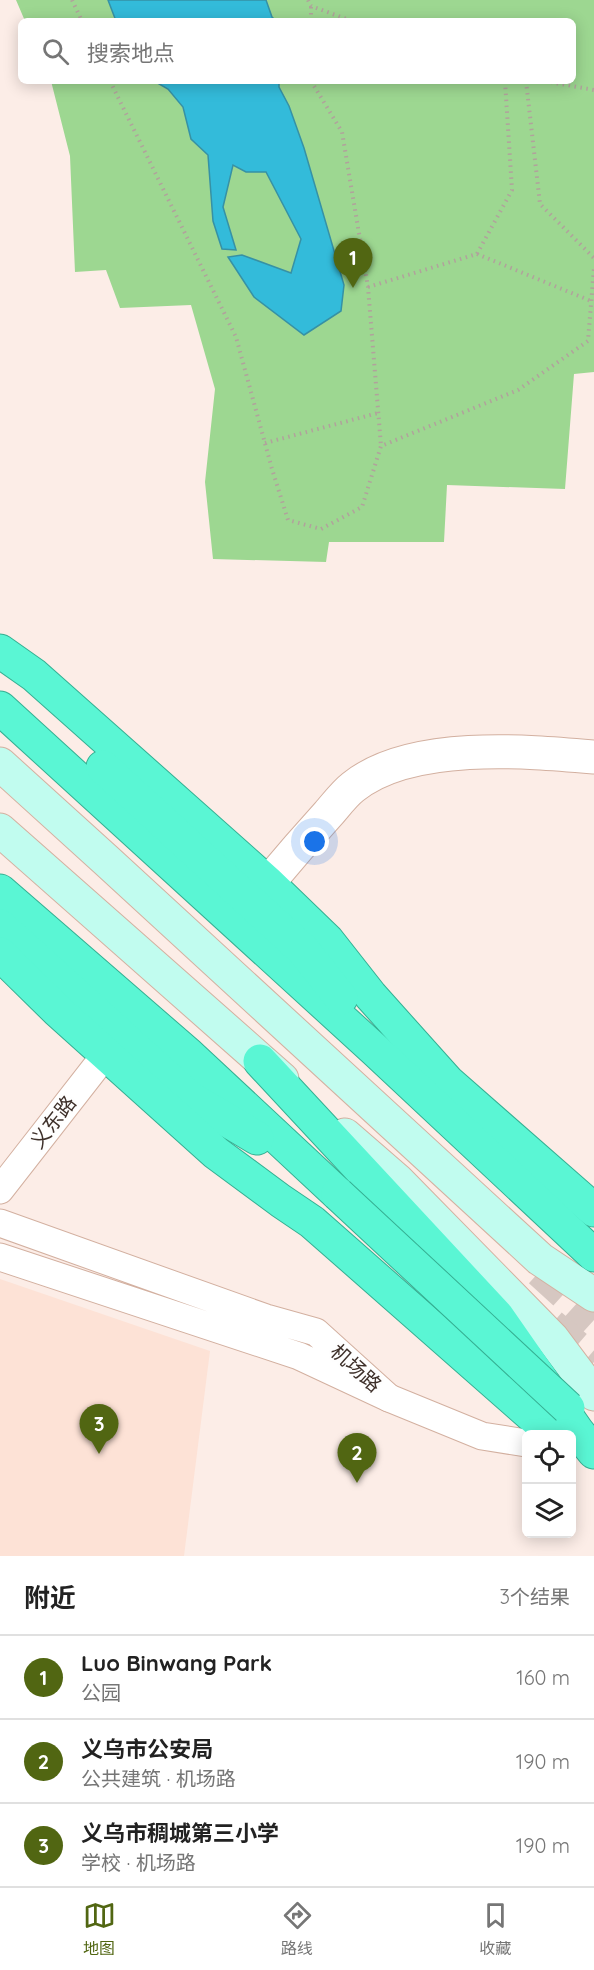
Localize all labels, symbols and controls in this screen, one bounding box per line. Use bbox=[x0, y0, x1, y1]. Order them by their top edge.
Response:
search box bbox=[18, 18, 576, 84]
icon: search bbox=[39, 35, 72, 68]
text: 搜索地点 bbox=[87, 39, 175, 67]
pin: 1 bbox=[334, 238, 372, 288]
your location bbox=[300, 827, 329, 856]
street label: 义东路 bbox=[24, 1090, 81, 1153]
street label: 机场路 bbox=[326, 1338, 387, 1397]
pin: 3 bbox=[80, 1404, 118, 1454]
map controls bbox=[522, 1430, 576, 1538]
button: locate bbox=[522, 1430, 576, 1484]
pin: 2 bbox=[338, 1434, 376, 1483]
button: layers bbox=[522, 1484, 576, 1538]
text: 附近 bbox=[24, 1581, 76, 1614]
text: 3个结果 bbox=[500, 1584, 570, 1609]
text: Luo Binwang Park bbox=[81, 1649, 272, 1677]
text: 1 bbox=[40, 1665, 47, 1690]
text: 160 m bbox=[516, 1665, 570, 1690]
text: 公园 bbox=[81, 1680, 121, 1705]
text: 义乌市公安局 bbox=[81, 1735, 213, 1763]
text: 2 bbox=[38, 1749, 49, 1774]
text: 190 m bbox=[516, 1749, 570, 1774]
text: 公共建筑 · 机场路 bbox=[81, 1766, 236, 1791]
text: 义乌市稠城第三小学 bbox=[81, 1819, 279, 1847]
text: 3 bbox=[38, 1833, 49, 1858]
text: 190 m bbox=[516, 1833, 570, 1858]
text: 学校 · 机场路 bbox=[81, 1850, 196, 1875]
tab: 地图 bbox=[83, 1899, 116, 1959]
tab: 路线 bbox=[281, 1899, 314, 1959]
tab: 收藏 bbox=[479, 1899, 512, 1959]

